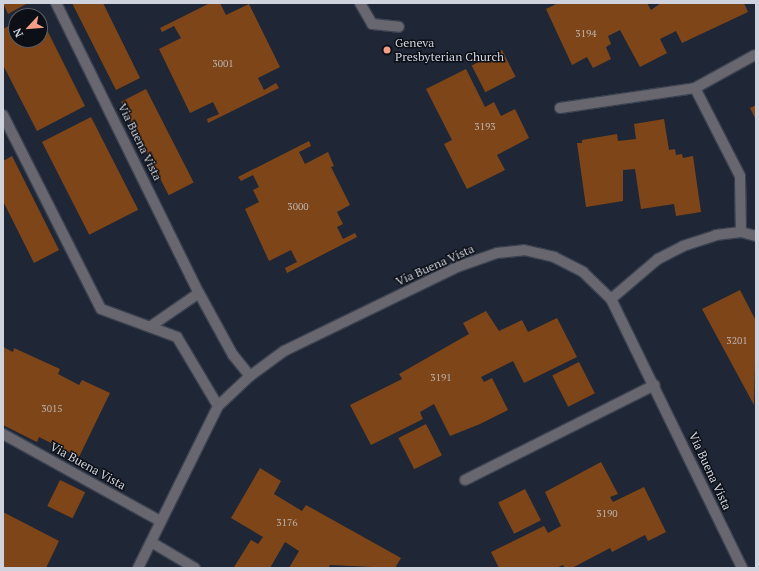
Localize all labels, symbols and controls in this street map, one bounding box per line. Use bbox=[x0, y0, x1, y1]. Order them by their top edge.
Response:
north arrow bbox=[8, 8, 48, 48]
text: N bbox=[10, 26, 26, 40]
house number: 3194 bbox=[575, 28, 597, 40]
place label: Geneva Presbyterian Church bbox=[395, 36, 504, 64]
marker: Geneva Presbyterian Church bbox=[382, 45, 392, 55]
house number: 3001 bbox=[212, 58, 234, 70]
street label: Via Buena Vista bbox=[115, 101, 165, 183]
house number: 3193 bbox=[474, 121, 496, 133]
house number: 3000 bbox=[287, 201, 309, 213]
street label: Via Buena Vista bbox=[393, 241, 477, 289]
house number: 3201 bbox=[726, 335, 748, 347]
house number: 3191 bbox=[430, 372, 452, 384]
house number: 3015 bbox=[41, 403, 63, 415]
street label: Via Buena Vista bbox=[686, 430, 734, 512]
street label: Via Buena Vista bbox=[47, 439, 129, 493]
house number: 3190 bbox=[596, 508, 618, 520]
house number: 3176 bbox=[276, 517, 298, 529]

